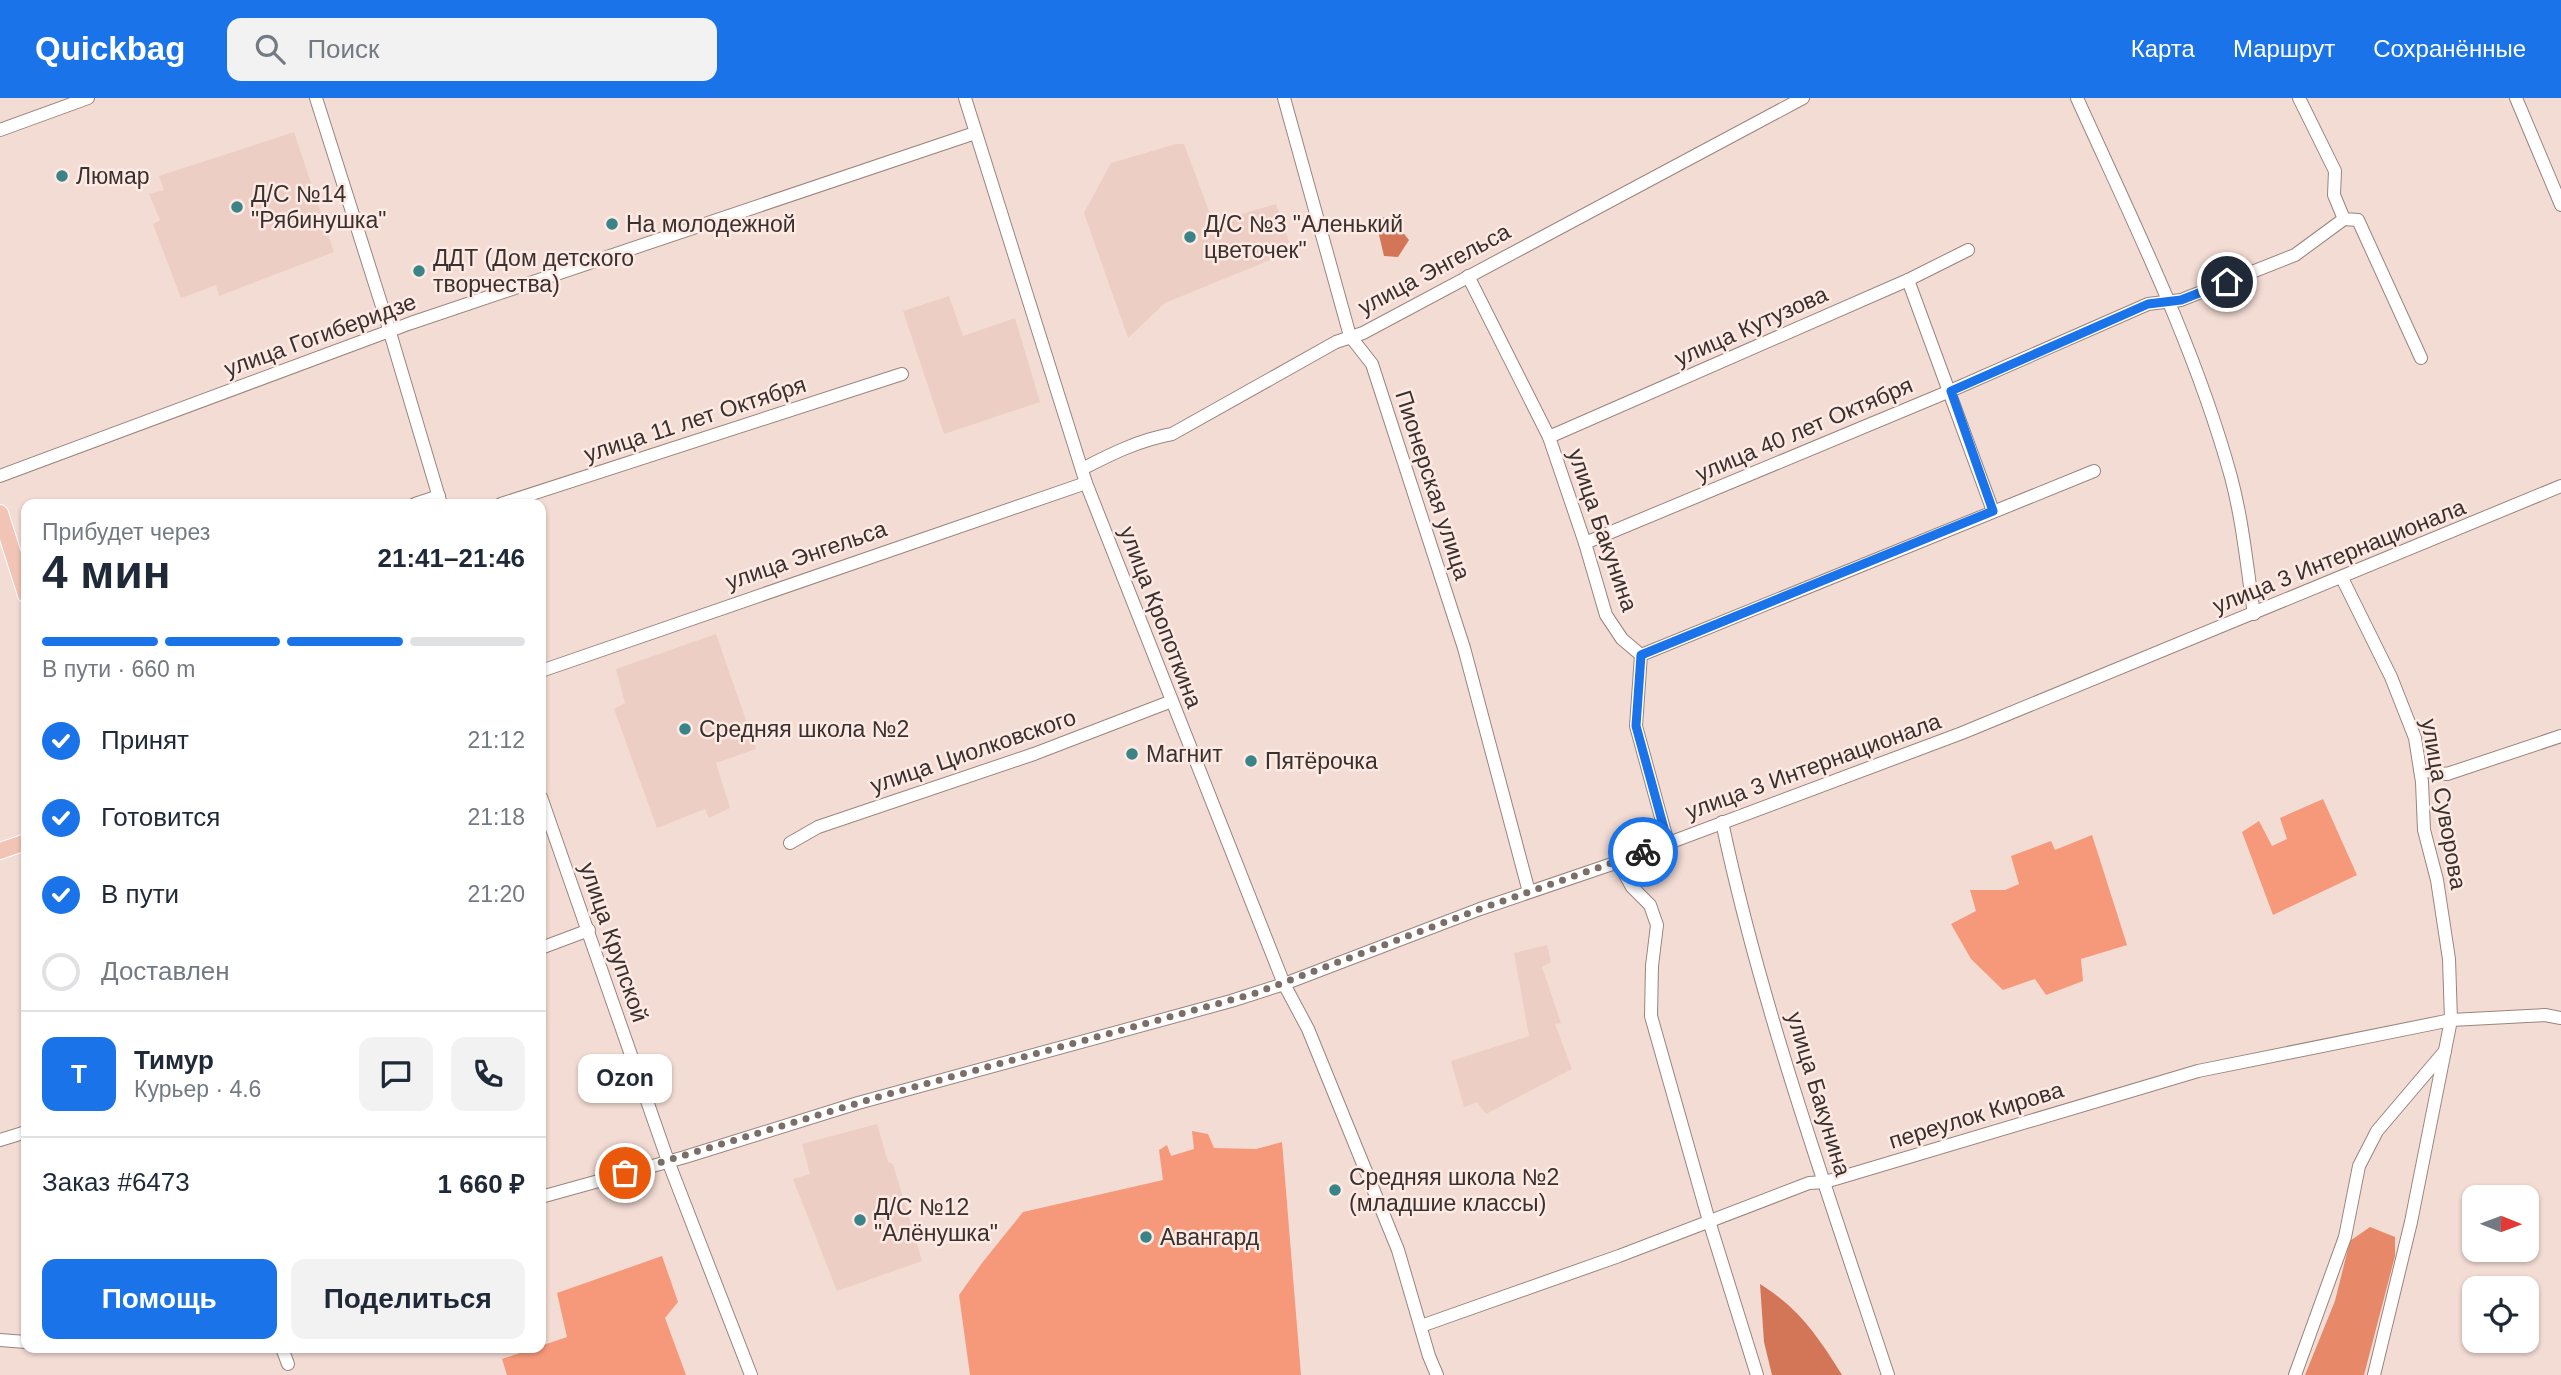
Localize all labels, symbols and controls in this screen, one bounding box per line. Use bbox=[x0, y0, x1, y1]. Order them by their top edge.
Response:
search box bbox=[227, 18, 717, 81]
text: Quickbag bbox=[35, 30, 185, 67]
icon: search bbox=[251, 30, 289, 68]
text: Поиск bbox=[307, 34, 379, 64]
text: Карта bbox=[2131, 35, 2195, 62]
text: Маршрут bbox=[2233, 35, 2335, 62]
text: Сохранённые bbox=[2373, 35, 2526, 62]
place label: Люмар bbox=[76, 163, 149, 189]
marker: Люмар bbox=[54, 168, 70, 184]
place label: Д/С №14 "Рябинушка" bbox=[251, 181, 386, 233]
marker: Д/С №14 "Рябинушка" bbox=[229, 199, 245, 215]
place label: На молодежной bbox=[626, 211, 796, 237]
place label: Д/С №3 "Аленький цветочек" bbox=[1204, 211, 1403, 263]
marker: На молодежной bbox=[604, 216, 620, 232]
street label: улица Энгельса bbox=[1354, 218, 1515, 320]
marker: Д/С №3 "Аленький цветочек" bbox=[1182, 229, 1198, 245]
place label: ДДТ (Дом детского творчества) bbox=[433, 245, 634, 297]
pin bbox=[2197, 252, 2257, 312]
marker: ДДТ (Дом детского творчества) bbox=[411, 263, 427, 279]
icon: home bbox=[2208, 263, 2246, 301]
street label: улица Кутузова bbox=[1671, 281, 1832, 371]
street label: улица Гогиберидзе bbox=[220, 288, 420, 382]
street label: улица 11 лет Октября bbox=[581, 371, 809, 467]
street label: улица 40 лет Октября bbox=[1692, 371, 1916, 487]
street label: Пионерская улица bbox=[1390, 387, 1476, 583]
street label: улица Бакунина bbox=[1563, 445, 1643, 615]
street label: улица 3 Интернационала bbox=[2209, 493, 2469, 619]
street label: улица Энгельса bbox=[722, 515, 890, 595]
text: Прибудет через bbox=[42, 519, 210, 545]
street label: улица Кропоткина bbox=[1114, 523, 1208, 712]
text: 21:41–21:46 bbox=[378, 543, 525, 573]
text: 4 мин bbox=[42, 546, 170, 598]
text: В пути · 660 m bbox=[42, 656, 195, 682]
street label: улица Циолковского bbox=[867, 704, 1079, 798]
street label: улица 3 Интернационала bbox=[1682, 708, 1944, 824]
place label: Средняя школа №2 bbox=[699, 716, 909, 742]
street label: улица Суворова bbox=[2416, 717, 2472, 892]
marker: Средняя школа №2 bbox=[677, 721, 693, 737]
icon: check bbox=[42, 722, 80, 760]
text: Принят bbox=[101, 725, 189, 755]
text: 21:12 bbox=[467, 727, 525, 753]
place label: Магнит bbox=[1146, 741, 1223, 767]
marker: Магнит bbox=[1124, 746, 1140, 762]
place label: Пятёрочка bbox=[1265, 748, 1378, 774]
marker: Пятёрочка bbox=[1243, 753, 1259, 769]
icon: check bbox=[42, 799, 80, 837]
text: Готовится bbox=[101, 802, 220, 832]
text: 21:18 bbox=[467, 804, 525, 830]
courier bbox=[1608, 817, 1678, 887]
icon: bike bbox=[1624, 833, 1662, 871]
street label: улица Крупской bbox=[575, 859, 653, 1025]
icon: check bbox=[42, 876, 80, 914]
text: В пути bbox=[101, 879, 179, 909]
text: 21:20 bbox=[467, 881, 525, 907]
text: Доставлен bbox=[101, 956, 230, 986]
street label: улица Бакунина bbox=[1782, 1009, 1856, 1179]
button: chat bbox=[359, 1037, 433, 1111]
button: phone bbox=[451, 1037, 525, 1111]
text: Тимур bbox=[134, 1045, 214, 1075]
callout: Ozon bbox=[578, 1054, 672, 1103]
text: Т bbox=[71, 1059, 87, 1089]
text: Ozon bbox=[596, 1065, 654, 1091]
text: Курьер · 4.6 bbox=[134, 1076, 261, 1102]
street label: переулок Кирова bbox=[1886, 1076, 2067, 1154]
pin bbox=[595, 1143, 655, 1203]
icon: bag bbox=[606, 1154, 644, 1192]
place label: Средняя школа №2 (младшие классы) bbox=[1349, 1164, 1559, 1216]
text: Заказ #6473 bbox=[42, 1167, 190, 1197]
text: 1 660 ₽ bbox=[438, 1169, 525, 1199]
marker: Средняя школа №2 (младшие классы) bbox=[1327, 1182, 1343, 1198]
north arrow bbox=[2462, 1185, 2539, 1262]
map controls bbox=[2462, 1185, 2539, 1353]
place label: Д/С №12 "Алёнушка" bbox=[874, 1194, 998, 1246]
marker: Д/С №12 "Алёнушка" bbox=[852, 1212, 868, 1228]
place label: Авангард bbox=[1160, 1224, 1260, 1250]
marker: Авангард bbox=[1138, 1229, 1154, 1245]
button: Помощь bbox=[42, 1259, 277, 1339]
button: Поделиться bbox=[291, 1259, 525, 1339]
button: locate bbox=[2462, 1276, 2539, 1353]

